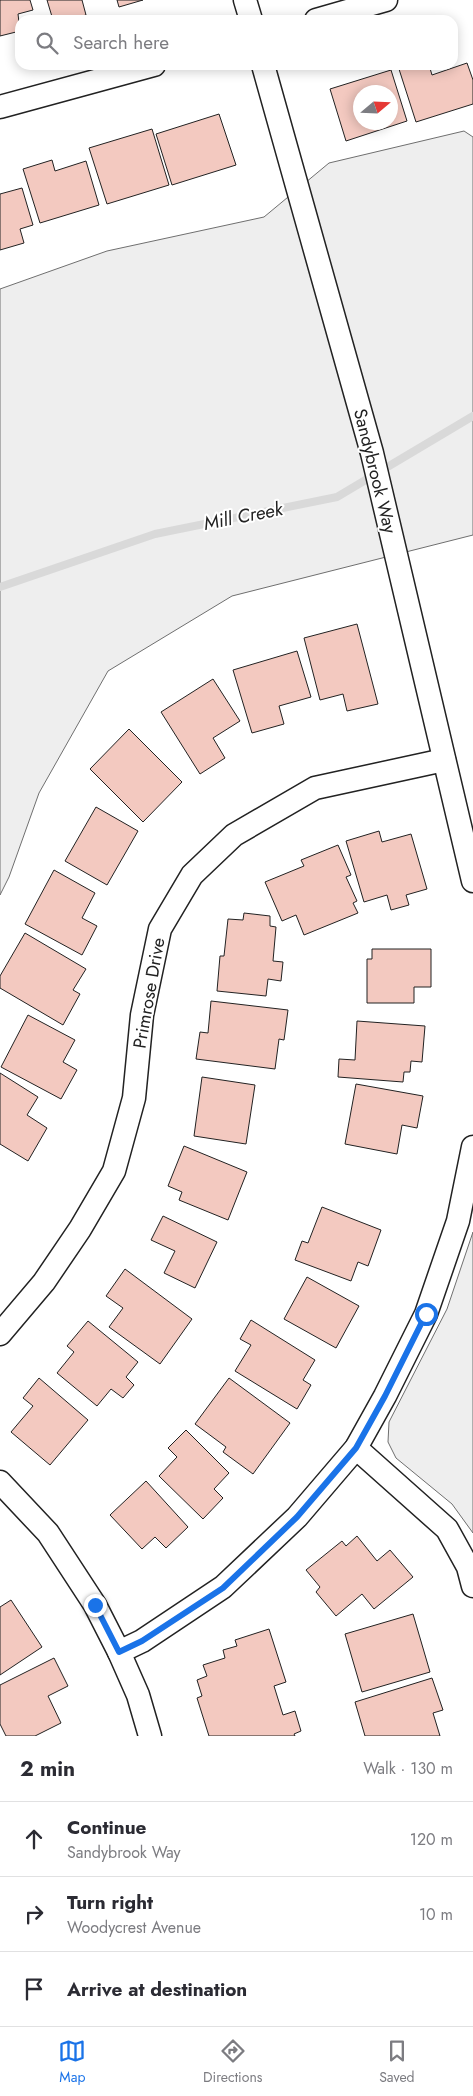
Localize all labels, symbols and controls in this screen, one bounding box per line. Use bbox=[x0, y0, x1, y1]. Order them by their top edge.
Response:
search box bbox=[15, 15, 458, 70]
icon: search bbox=[33, 29, 61, 57]
text: Search here bbox=[73, 29, 169, 56]
north arrow bbox=[353, 85, 398, 130]
street label: Sandybrook Way bbox=[347, 406, 403, 536]
water label: Mill Creek bbox=[201, 495, 286, 537]
street label: Primrose Drive bbox=[126, 936, 172, 1050]
route start bbox=[415, 1303, 438, 1326]
route end bbox=[84, 1594, 107, 1617]
text: 2 min bbox=[20, 1754, 75, 1784]
text: Walk · 130 m bbox=[363, 1757, 453, 1780]
text: Continue bbox=[67, 1814, 146, 1841]
icon: ahead bbox=[20, 1825, 48, 1853]
text: 120 m bbox=[410, 1828, 453, 1851]
text: Sandybrook Way bbox=[67, 1841, 181, 1864]
text: Turn right bbox=[67, 1889, 153, 1916]
icon: right bbox=[20, 1900, 48, 1928]
text: 10 m bbox=[419, 1903, 453, 1926]
text: Woodycrest Avenue bbox=[67, 1916, 201, 1939]
icon: arrive bbox=[20, 1975, 48, 2003]
text: Arrive at destination bbox=[67, 1976, 247, 2003]
tab: Map bbox=[58, 2037, 86, 2087]
tab: Directions bbox=[203, 2037, 262, 2087]
tab: Saved bbox=[379, 2037, 415, 2087]

